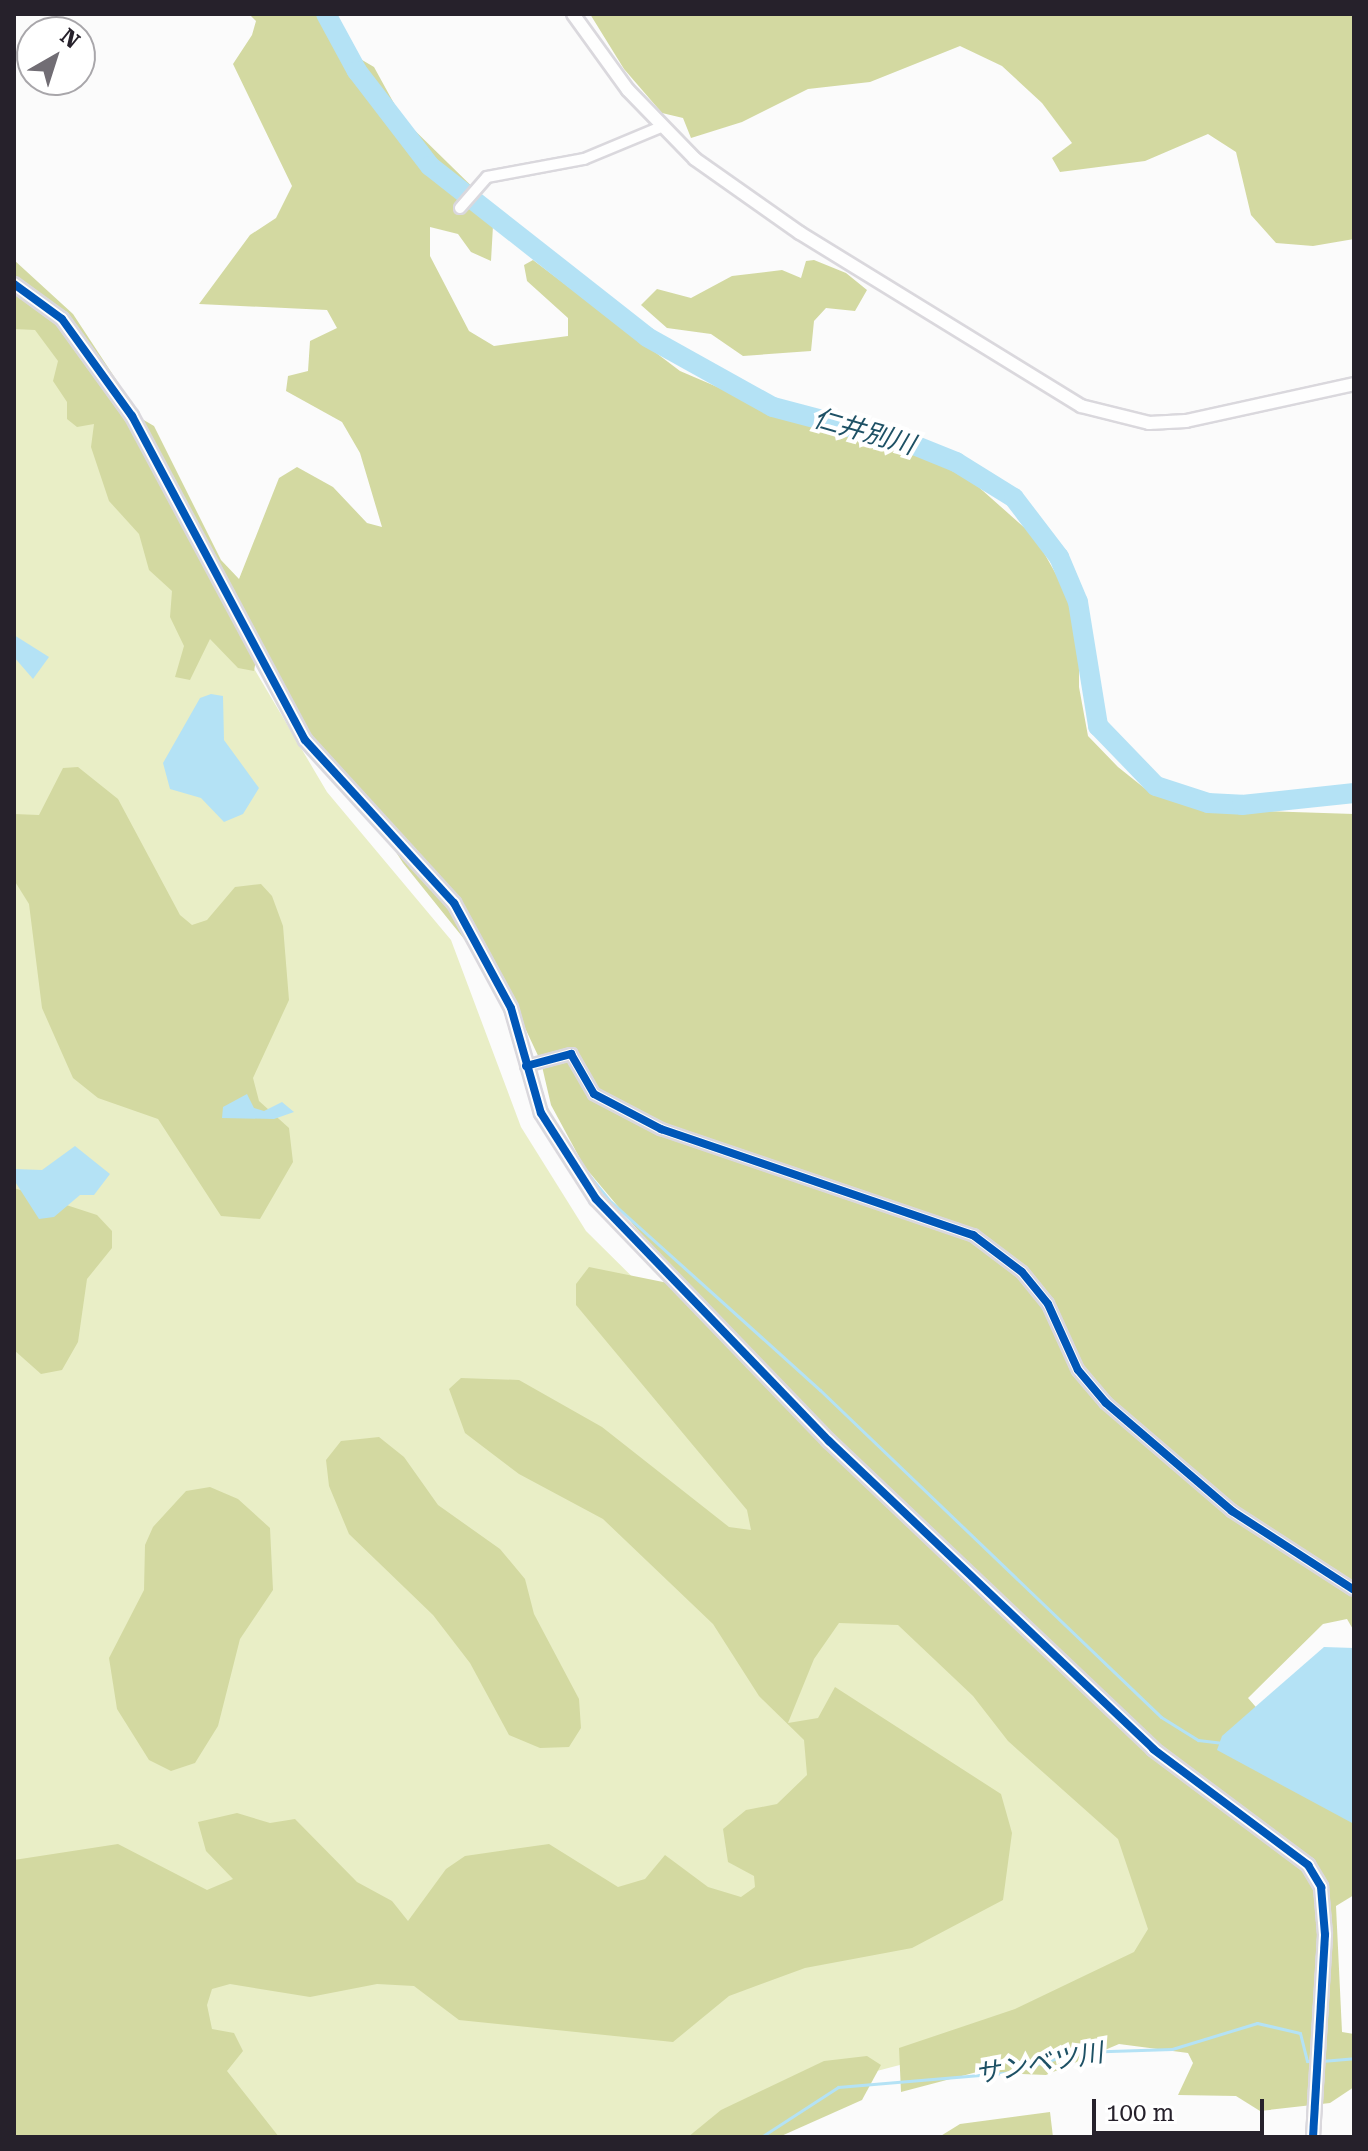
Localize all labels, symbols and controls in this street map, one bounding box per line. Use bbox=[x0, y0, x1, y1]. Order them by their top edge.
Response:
north arrow bbox=[16, 16, 96, 96]
text: N bbox=[56, 23, 85, 54]
water label: 仁井別川 bbox=[810, 403, 918, 461]
water label: サンベツ川 bbox=[972, 2037, 1106, 2091]
scale bar bbox=[1096, 2083, 1268, 2133]
text: 100 m bbox=[1106, 2099, 1174, 2127]

